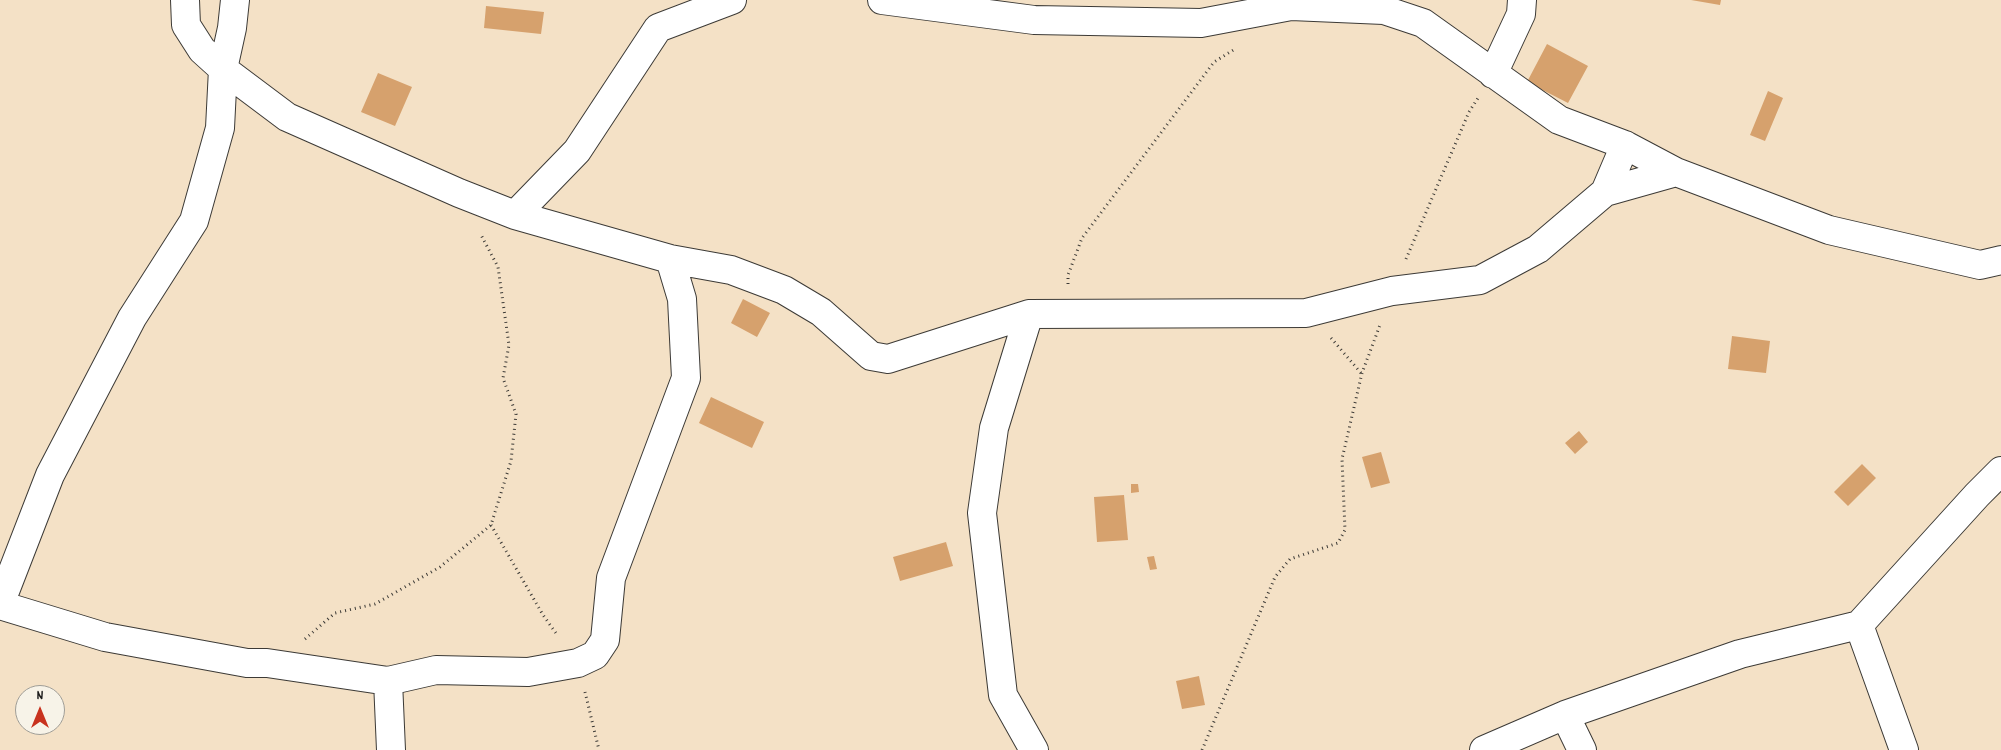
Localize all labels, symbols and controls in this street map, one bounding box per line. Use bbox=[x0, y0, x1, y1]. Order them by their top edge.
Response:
north arrow bbox=[15, 685, 65, 735]
text: N bbox=[37, 686, 43, 706]

